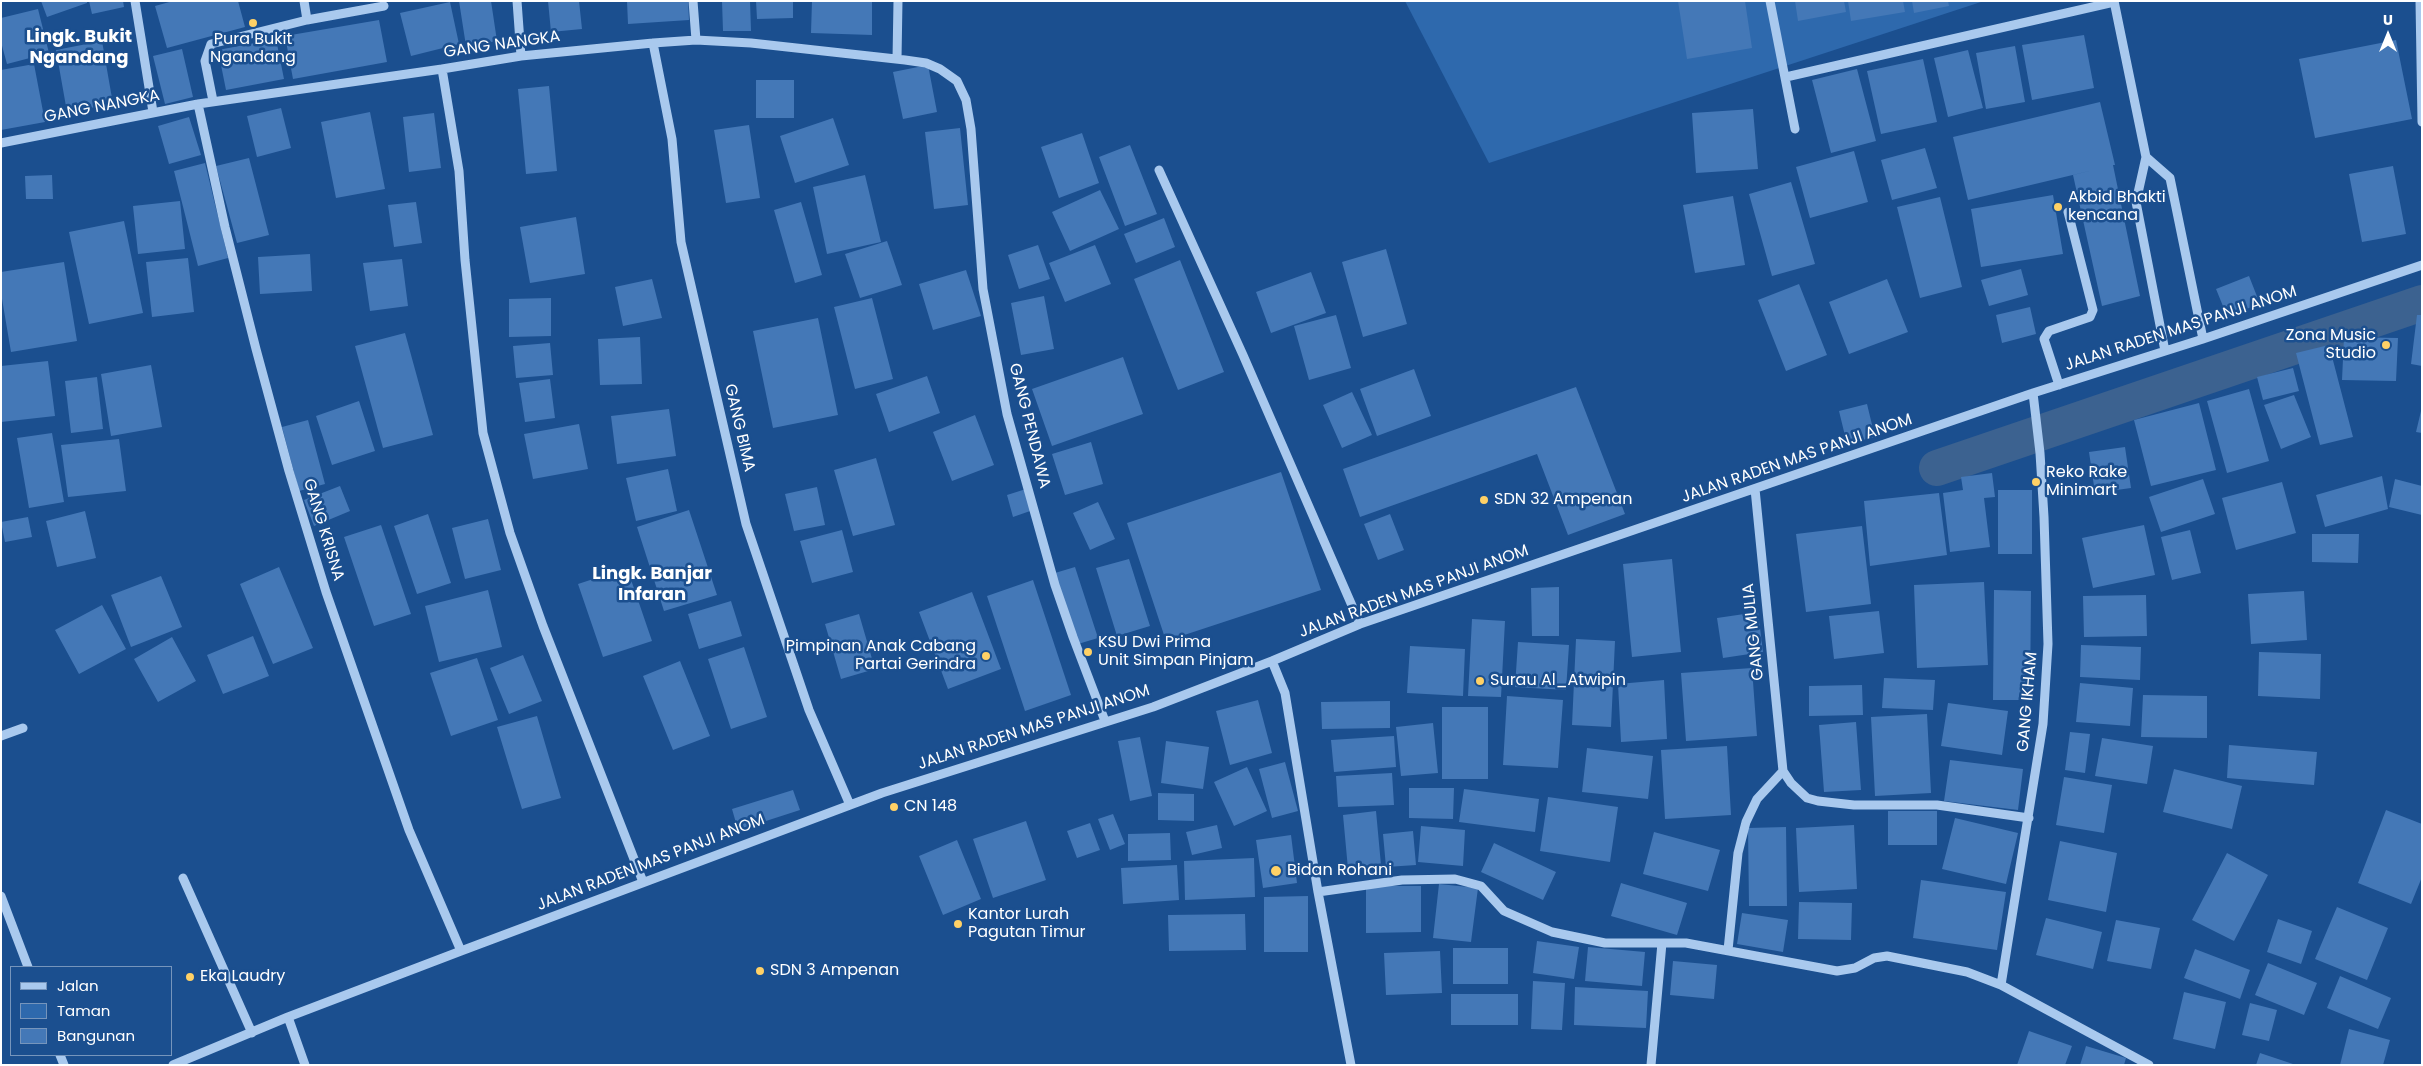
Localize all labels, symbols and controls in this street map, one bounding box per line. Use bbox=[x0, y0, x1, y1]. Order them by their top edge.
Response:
north arrow bbox=[2363, 10, 2413, 60]
text: U bbox=[2383, 10, 2393, 30]
marker: Pura Bukit Ngandang bbox=[247, 17, 259, 29]
district label: Lingk. Bukit Ngandang bbox=[26, 26, 132, 68]
street label: GANG NANGKA bbox=[443, 27, 561, 63]
place label: Pura Bukit Ngandang bbox=[210, 30, 296, 68]
street label: GANG NANGKA bbox=[43, 86, 161, 128]
place label: Akbid Bhakti kencana bbox=[2068, 188, 2166, 226]
marker: Akbid Bhakti kencana bbox=[2052, 201, 2064, 213]
street label: JALAN RADEN MAS PANJI ANOM bbox=[2063, 282, 2299, 376]
place label: Zona Music Studio bbox=[2286, 326, 2376, 364]
marker: Zona Music Studio bbox=[2380, 339, 2392, 351]
street label: GANG PENDAWA bbox=[1004, 361, 1054, 491]
street label: GANG BIMA bbox=[720, 382, 758, 474]
street label: JALAN RADEN MAS PANJI ANOM bbox=[1679, 410, 1915, 508]
place label: Reko Rake Minimart bbox=[2046, 463, 2127, 501]
marker: Reko Rake Minimart bbox=[2030, 476, 2042, 488]
street label: GANG KRISNA bbox=[298, 477, 348, 583]
place label: SDN 32 Ampenan bbox=[1494, 490, 1632, 510]
marker: SDN 32 Ampenan bbox=[1478, 494, 1490, 506]
street label: JALAN RADEN MAS PANJI ANOM bbox=[1297, 541, 1531, 643]
district label: Lingk. Banjar Infaran bbox=[592, 563, 712, 606]
street label: GANG MULIA bbox=[1739, 583, 1769, 681]
place label: KSU Dwi Prima Unit Simpan Pinjam bbox=[1098, 633, 1254, 671]
place label: Pimpinan Anak Cabang Partai Gerindra bbox=[786, 637, 976, 675]
marker: KSU Dwi Prima Unit Simpan Pinjam bbox=[1082, 646, 1094, 658]
marker: Pimpinan Anak Cabang Partai Gerindra bbox=[980, 650, 992, 662]
street label: GANG IKHAM bbox=[2014, 651, 2042, 753]
place label: Surau Al_Atwipin bbox=[1490, 671, 1626, 691]
marker: Surau Al_Atwipin bbox=[1474, 675, 1486, 687]
street label: JALAN RADEN MAS PANJI ANOM bbox=[916, 681, 1152, 775]
place label: CN 148 bbox=[904, 797, 957, 817]
marker: CN 148 bbox=[888, 801, 900, 813]
street label: JALAN RADEN MAS PANJI ANOM bbox=[534, 811, 768, 915]
place label: Bidan Rohani bbox=[1287, 861, 1392, 881]
marker: Bidan Rohani bbox=[1269, 864, 1283, 878]
place label: Kantor Lurah Pagutan Timur bbox=[968, 905, 1086, 943]
marker: Kantor Lurah Pagutan Timur bbox=[952, 918, 964, 930]
place label: SDN 3 Ampenan bbox=[770, 961, 899, 981]
marker: SDN 3 Ampenan bbox=[754, 965, 766, 977]
legend bbox=[10, 966, 172, 1056]
place label: Eka Laudry bbox=[200, 967, 285, 987]
marker: Eka Laudry bbox=[184, 971, 196, 983]
text: Jalan bbox=[57, 975, 99, 996]
text: Taman bbox=[57, 1000, 110, 1021]
text: Bangunan bbox=[57, 1025, 135, 1046]

